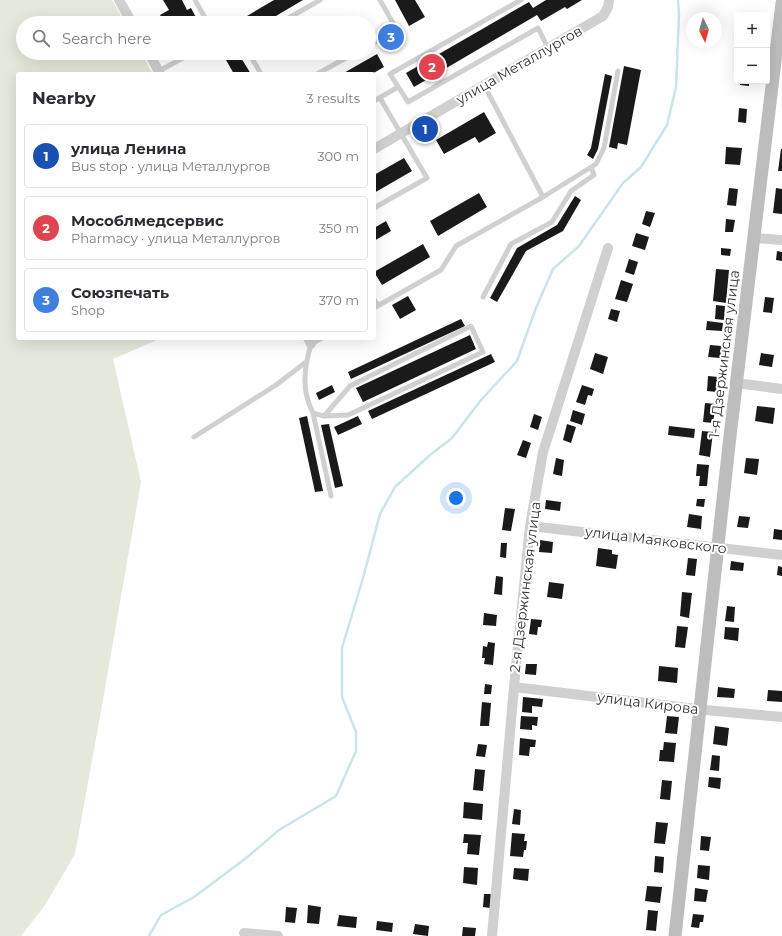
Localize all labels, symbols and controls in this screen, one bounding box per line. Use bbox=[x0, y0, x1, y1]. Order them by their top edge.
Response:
north arrow bbox=[686, 12, 722, 48]
map controls bbox=[734, 12, 770, 84]
button: + bbox=[734, 12, 770, 48]
search box bbox=[16, 16, 376, 60]
street label: улица Металлургов bbox=[452, 21, 585, 109]
pin: 3 bbox=[378, 22, 404, 52]
icon: search bbox=[30, 27, 52, 49]
text: Search here bbox=[62, 29, 151, 48]
button: − bbox=[734, 48, 770, 84]
pin: 2 bbox=[419, 52, 445, 82]
text: Nearby bbox=[32, 88, 96, 108]
text: 3 results bbox=[306, 90, 360, 106]
pin: 1 bbox=[412, 114, 438, 144]
text: улица Ленина bbox=[71, 139, 186, 158]
text: 1 bbox=[43, 148, 49, 164]
text: 300 m bbox=[317, 148, 359, 164]
text: Bus stop · улица Металлургов bbox=[71, 158, 270, 174]
text: Мособлмедсервис bbox=[71, 211, 224, 230]
text: 2 bbox=[42, 220, 50, 236]
text: 350 m bbox=[319, 220, 359, 236]
text: Pharmacy · улица Металлургов bbox=[71, 230, 280, 246]
street label: 1-я Дзержинская улица bbox=[705, 269, 743, 439]
text: Союзпечать bbox=[71, 283, 169, 302]
text: 3 bbox=[42, 292, 50, 308]
text: 370 m bbox=[319, 292, 359, 308]
text: Shop bbox=[71, 302, 105, 318]
your location bbox=[446, 488, 466, 508]
street label: 2-я Дзержинская улица bbox=[506, 500, 544, 674]
street label: улица Маяковского bbox=[583, 522, 728, 558]
street label: улица Кирова bbox=[595, 688, 700, 718]

